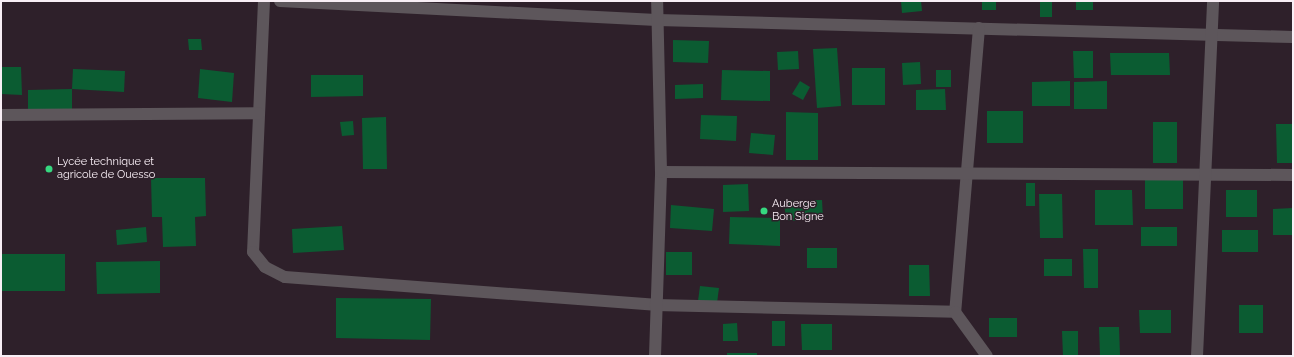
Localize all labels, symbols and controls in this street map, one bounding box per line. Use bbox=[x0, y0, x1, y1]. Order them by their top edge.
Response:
place label: Lycée technique et agricole de Ouesso bbox=[57, 156, 155, 182]
marker: Lycée technique et agricole de Ouesso bbox=[44, 164, 54, 174]
place label: Auberge Bon Signe bbox=[772, 198, 824, 224]
marker: Auberge Bon Signe bbox=[759, 206, 769, 216]

